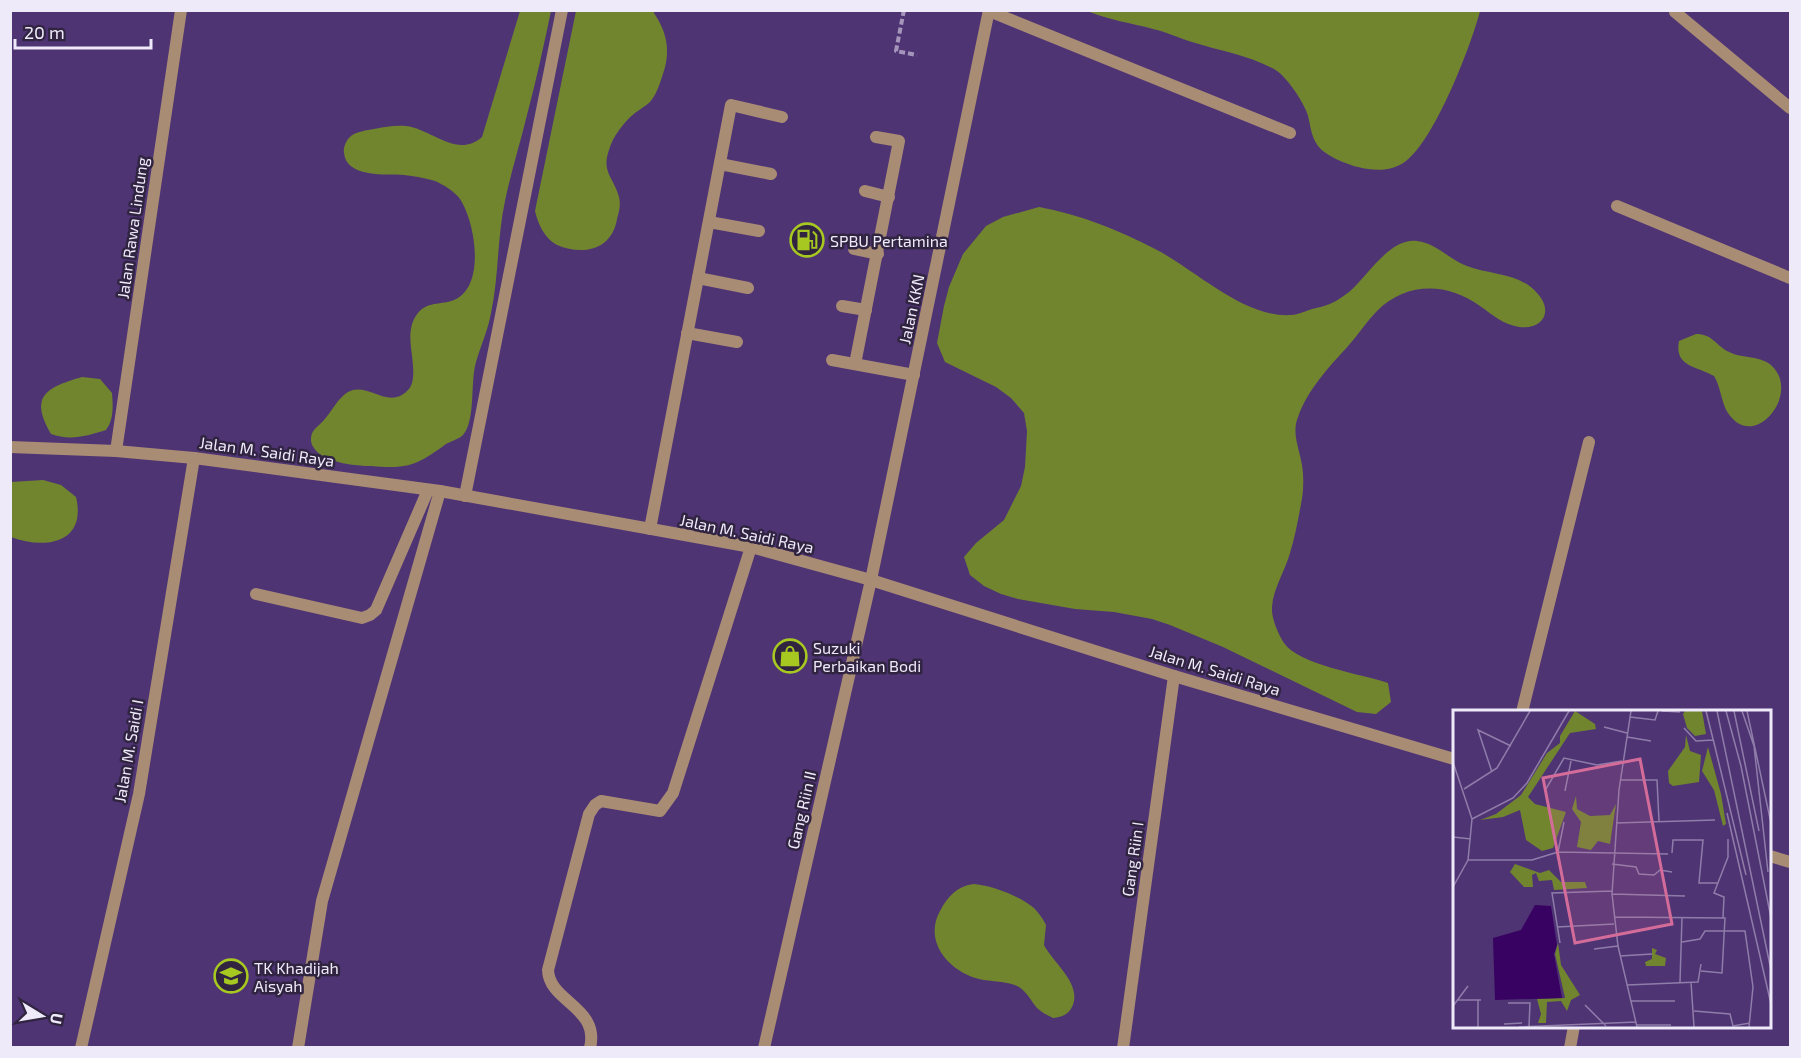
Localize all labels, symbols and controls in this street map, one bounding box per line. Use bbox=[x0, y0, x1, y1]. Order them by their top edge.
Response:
scale bar bbox=[15, 12, 152, 50]
text: 20 m bbox=[24, 21, 65, 43]
street label: Jalan Rawa Lindung bbox=[113, 156, 151, 300]
fuel station icon: SPBU Pertamina bbox=[789, 222, 825, 258]
place label: SPBU Pertamina bbox=[830, 231, 948, 250]
street label: Jalan KKN bbox=[894, 272, 928, 346]
street label: Jalan M. Saidi Raya bbox=[198, 432, 336, 470]
street label: Jalan M. Saidi Raya bbox=[678, 510, 816, 556]
shop icon: Suzuki Perbaikan Bodi bbox=[772, 638, 808, 674]
place label: Suzuki Perbaikan Bodi bbox=[813, 638, 921, 675]
street label: Jalan M. Saidi Raya bbox=[1147, 641, 1283, 699]
street label: Jalan M. Saidi I bbox=[110, 698, 146, 804]
inset map bbox=[1453, 710, 1771, 1028]
street label: Gang Riin II bbox=[783, 769, 819, 851]
street label: Gang Riin I bbox=[1117, 820, 1147, 898]
school or university icon: TK Khadijah Aisyah bbox=[213, 958, 249, 994]
place label: TK Khadijah Aisyah bbox=[254, 958, 339, 995]
north arrow bbox=[12, 986, 72, 1046]
text: U bbox=[47, 1012, 68, 1026]

